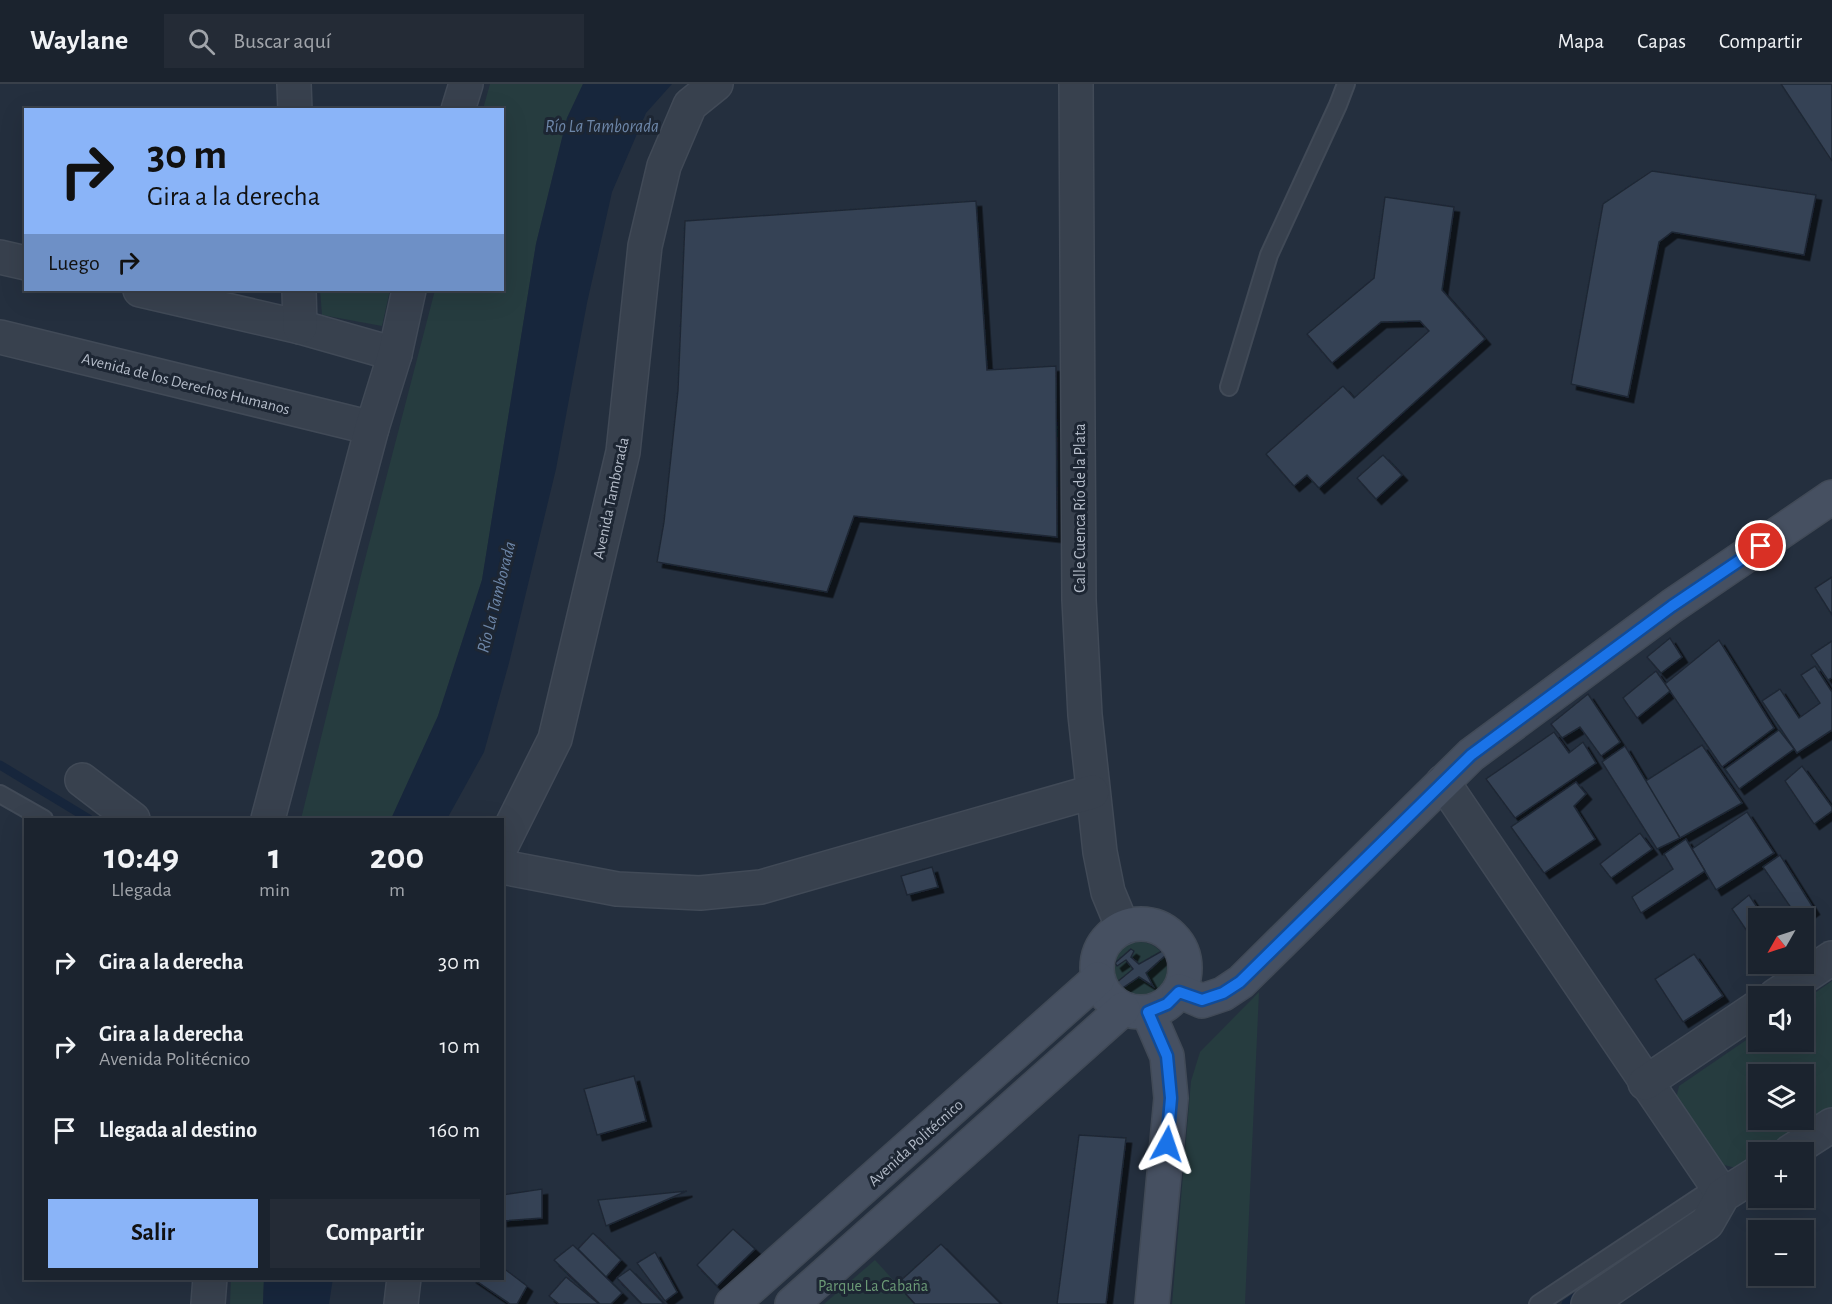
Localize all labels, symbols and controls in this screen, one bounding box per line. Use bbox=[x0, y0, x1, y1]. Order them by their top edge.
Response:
search box bbox=[164, 14, 584, 68]
icon: search bbox=[185, 25, 218, 58]
text: Waylane bbox=[30, 27, 128, 55]
text: Buscar aquí bbox=[233, 30, 331, 52]
text: Mapa bbox=[1558, 31, 1604, 52]
text: Capas bbox=[1637, 31, 1686, 52]
text: Compartir bbox=[1719, 31, 1802, 52]
water label: Río La Tamborada bbox=[545, 118, 659, 136]
icon: right bbox=[48, 132, 126, 210]
text: 30 m bbox=[147, 134, 227, 176]
text: Gira a la derecha bbox=[147, 183, 320, 210]
icon: right bbox=[112, 246, 145, 279]
text: Luego bbox=[48, 252, 100, 274]
street label: Avenida de los Derechos Humanos bbox=[80, 350, 292, 418]
street label: Calle Cuenca Río de la Plata bbox=[1072, 423, 1088, 593]
street label: Avenida Tamborada bbox=[590, 436, 632, 561]
pin bbox=[1735, 520, 1786, 571]
icon: arrive bbox=[1744, 529, 1777, 562]
water label: Río La Tamborada bbox=[474, 540, 520, 655]
text: 10:49 bbox=[104, 839, 179, 875]
text: 1 bbox=[268, 839, 281, 875]
text: 200 bbox=[370, 839, 424, 875]
text: Llegada bbox=[111, 880, 172, 900]
text: min bbox=[259, 880, 290, 900]
text: m bbox=[389, 880, 405, 900]
north arrow bbox=[1748, 908, 1814, 974]
map controls bbox=[1748, 908, 1814, 1286]
icon: right bbox=[48, 946, 81, 979]
text: Gira a la derecha bbox=[99, 951, 244, 973]
text: 30 m bbox=[438, 951, 480, 973]
button: sound bbox=[1748, 986, 1814, 1052]
text: Gira a la derecha bbox=[99, 1023, 244, 1045]
icon: right bbox=[48, 1030, 81, 1063]
text: 10 m bbox=[440, 1035, 480, 1057]
text: Avenida Politécnico bbox=[99, 1049, 250, 1069]
button: layers bbox=[1748, 1064, 1814, 1130]
street label: Avenida Politécnico bbox=[865, 1096, 966, 1189]
position arrow bbox=[1135, 1112, 1199, 1176]
icon: arrive bbox=[48, 1114, 81, 1147]
text: Llegada al destino bbox=[99, 1119, 257, 1141]
text: 160 m bbox=[429, 1119, 480, 1141]
button: + bbox=[1748, 1142, 1814, 1208]
button: Salir bbox=[48, 1199, 258, 1268]
button: Compartir bbox=[270, 1199, 480, 1268]
button: − bbox=[1748, 1220, 1814, 1286]
park label: Parque La Cabaña bbox=[818, 1278, 928, 1294]

